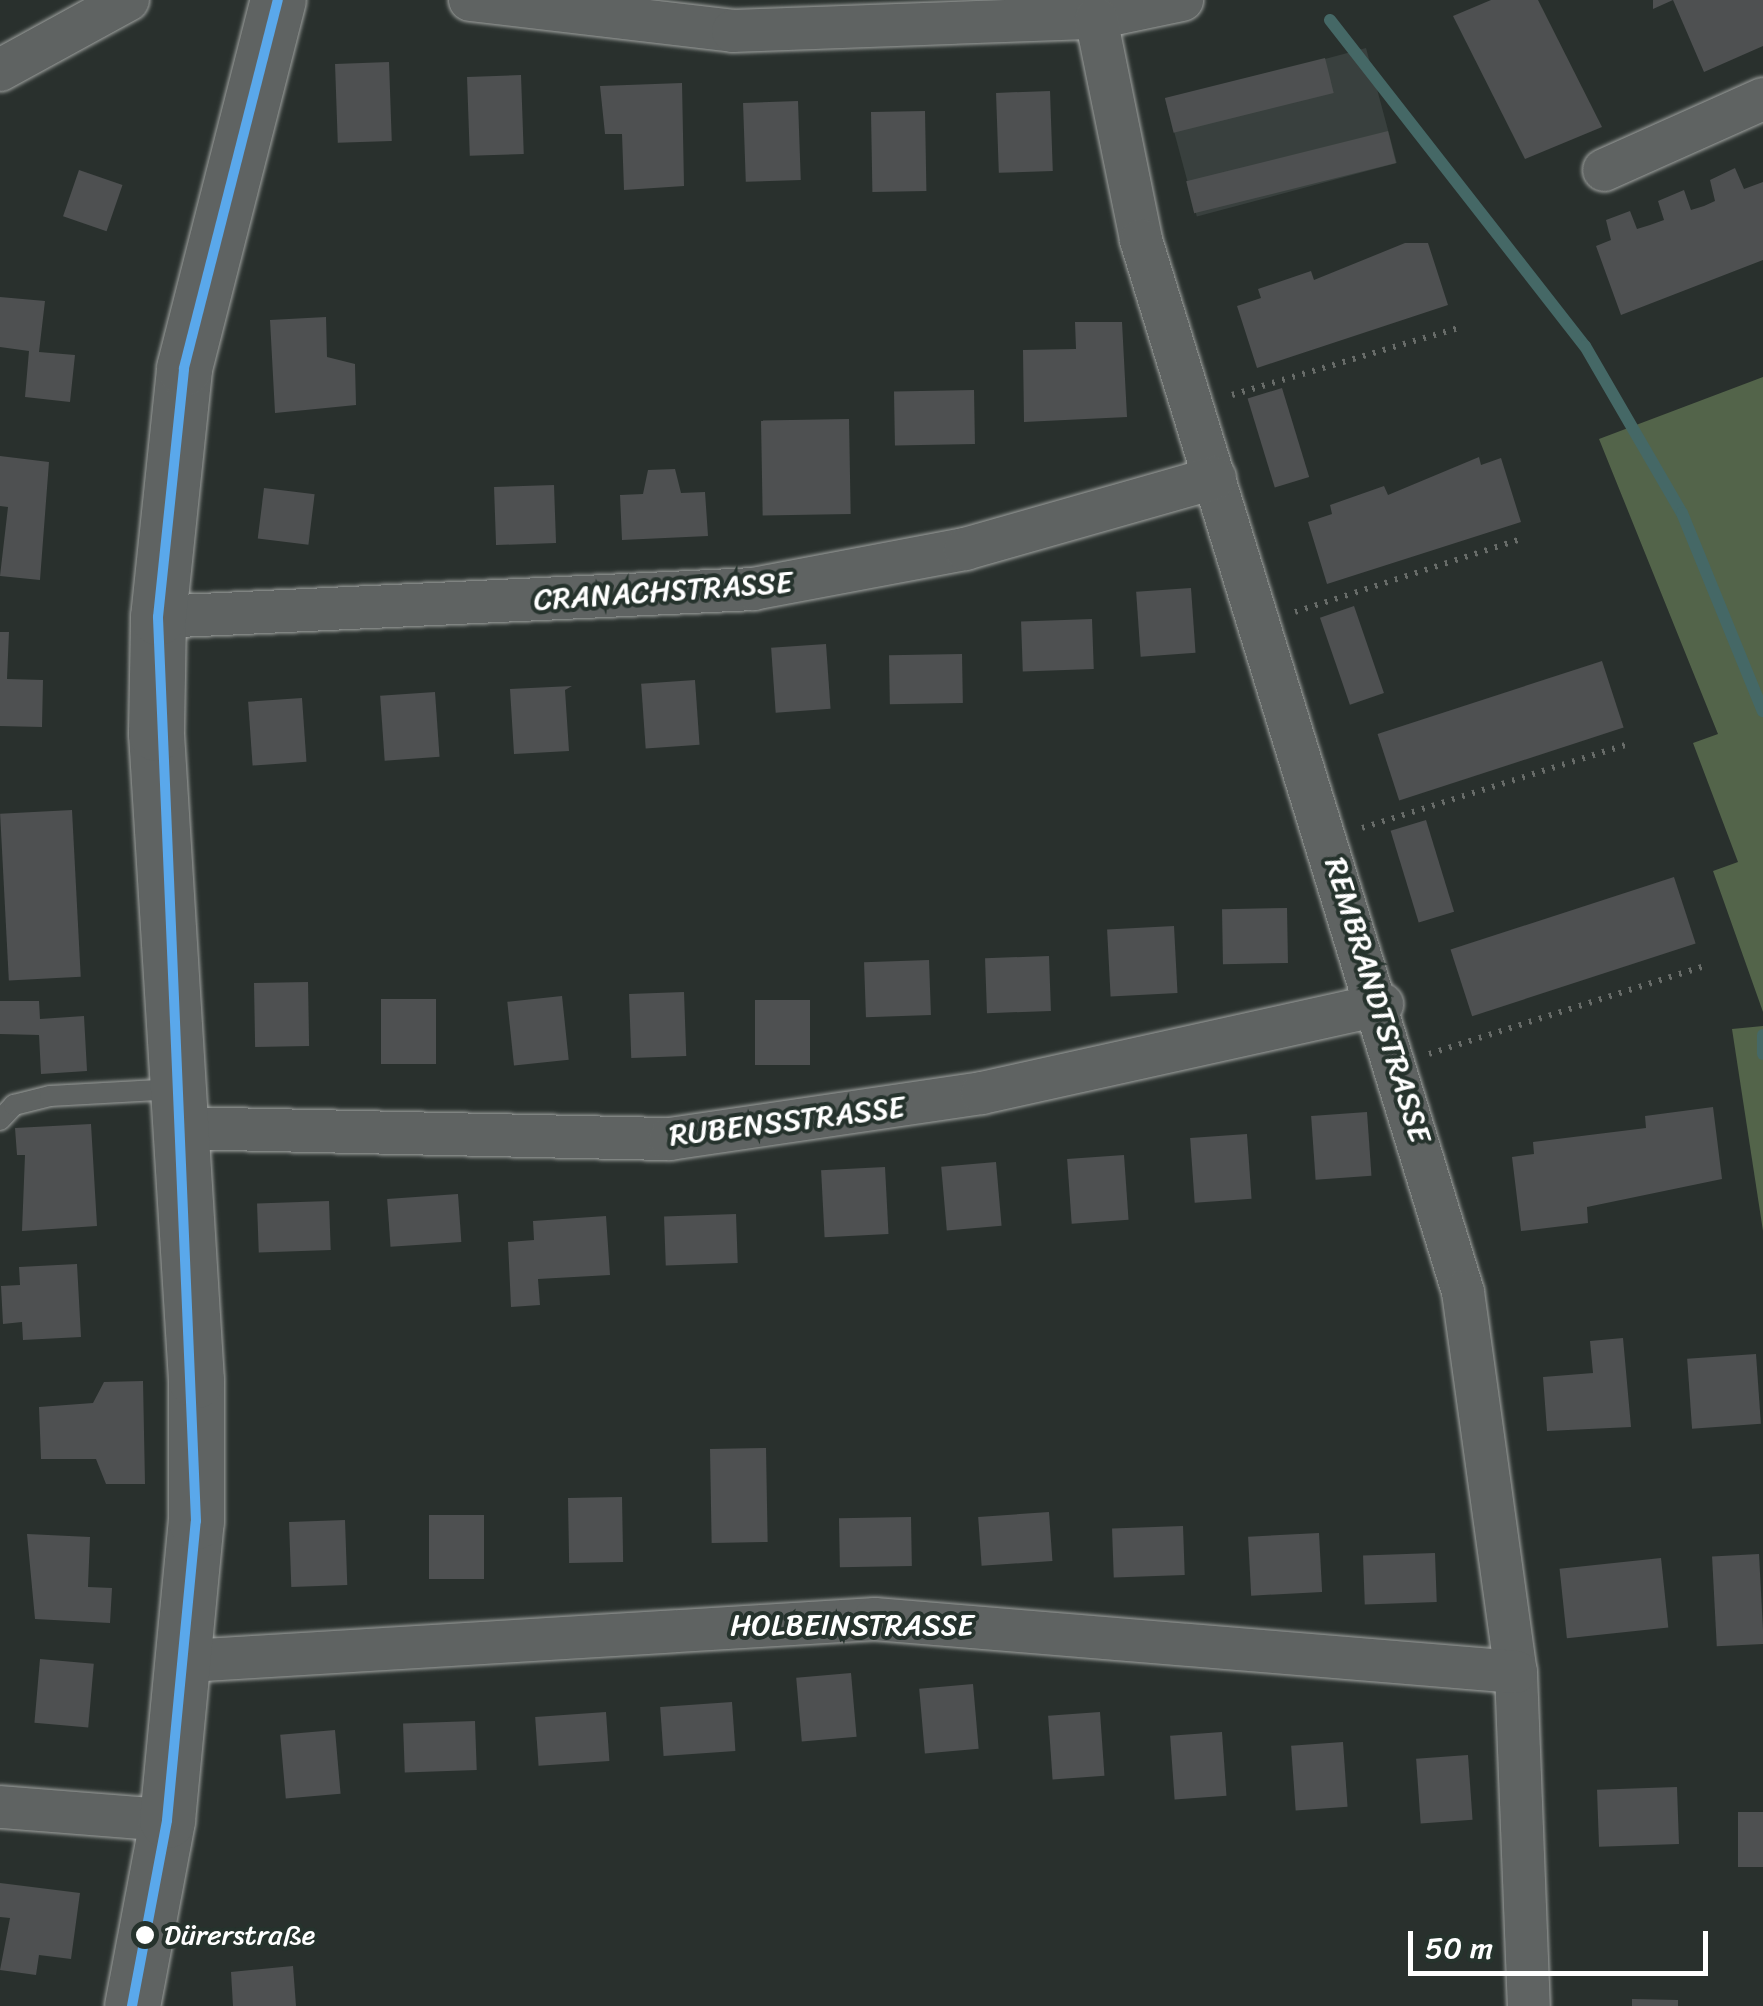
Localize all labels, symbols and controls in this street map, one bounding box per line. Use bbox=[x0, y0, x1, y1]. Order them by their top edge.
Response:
street label: CRANACHSTRASSE bbox=[533, 564, 793, 618]
street label: REMBRANDTSTRASSE bbox=[1317, 853, 1439, 1147]
street label: RUBENSSTRASSE bbox=[667, 1089, 907, 1153]
street label: HOLBEINSTRASSE bbox=[730, 1607, 974, 1643]
scale bar bbox=[1413, 1911, 1713, 1973]
place label: Dürerstraße bbox=[164, 1918, 315, 1952]
text: 50 m bbox=[1425, 1921, 1493, 1975]
marker: Dürerstraße bbox=[135, 1925, 155, 1945]

